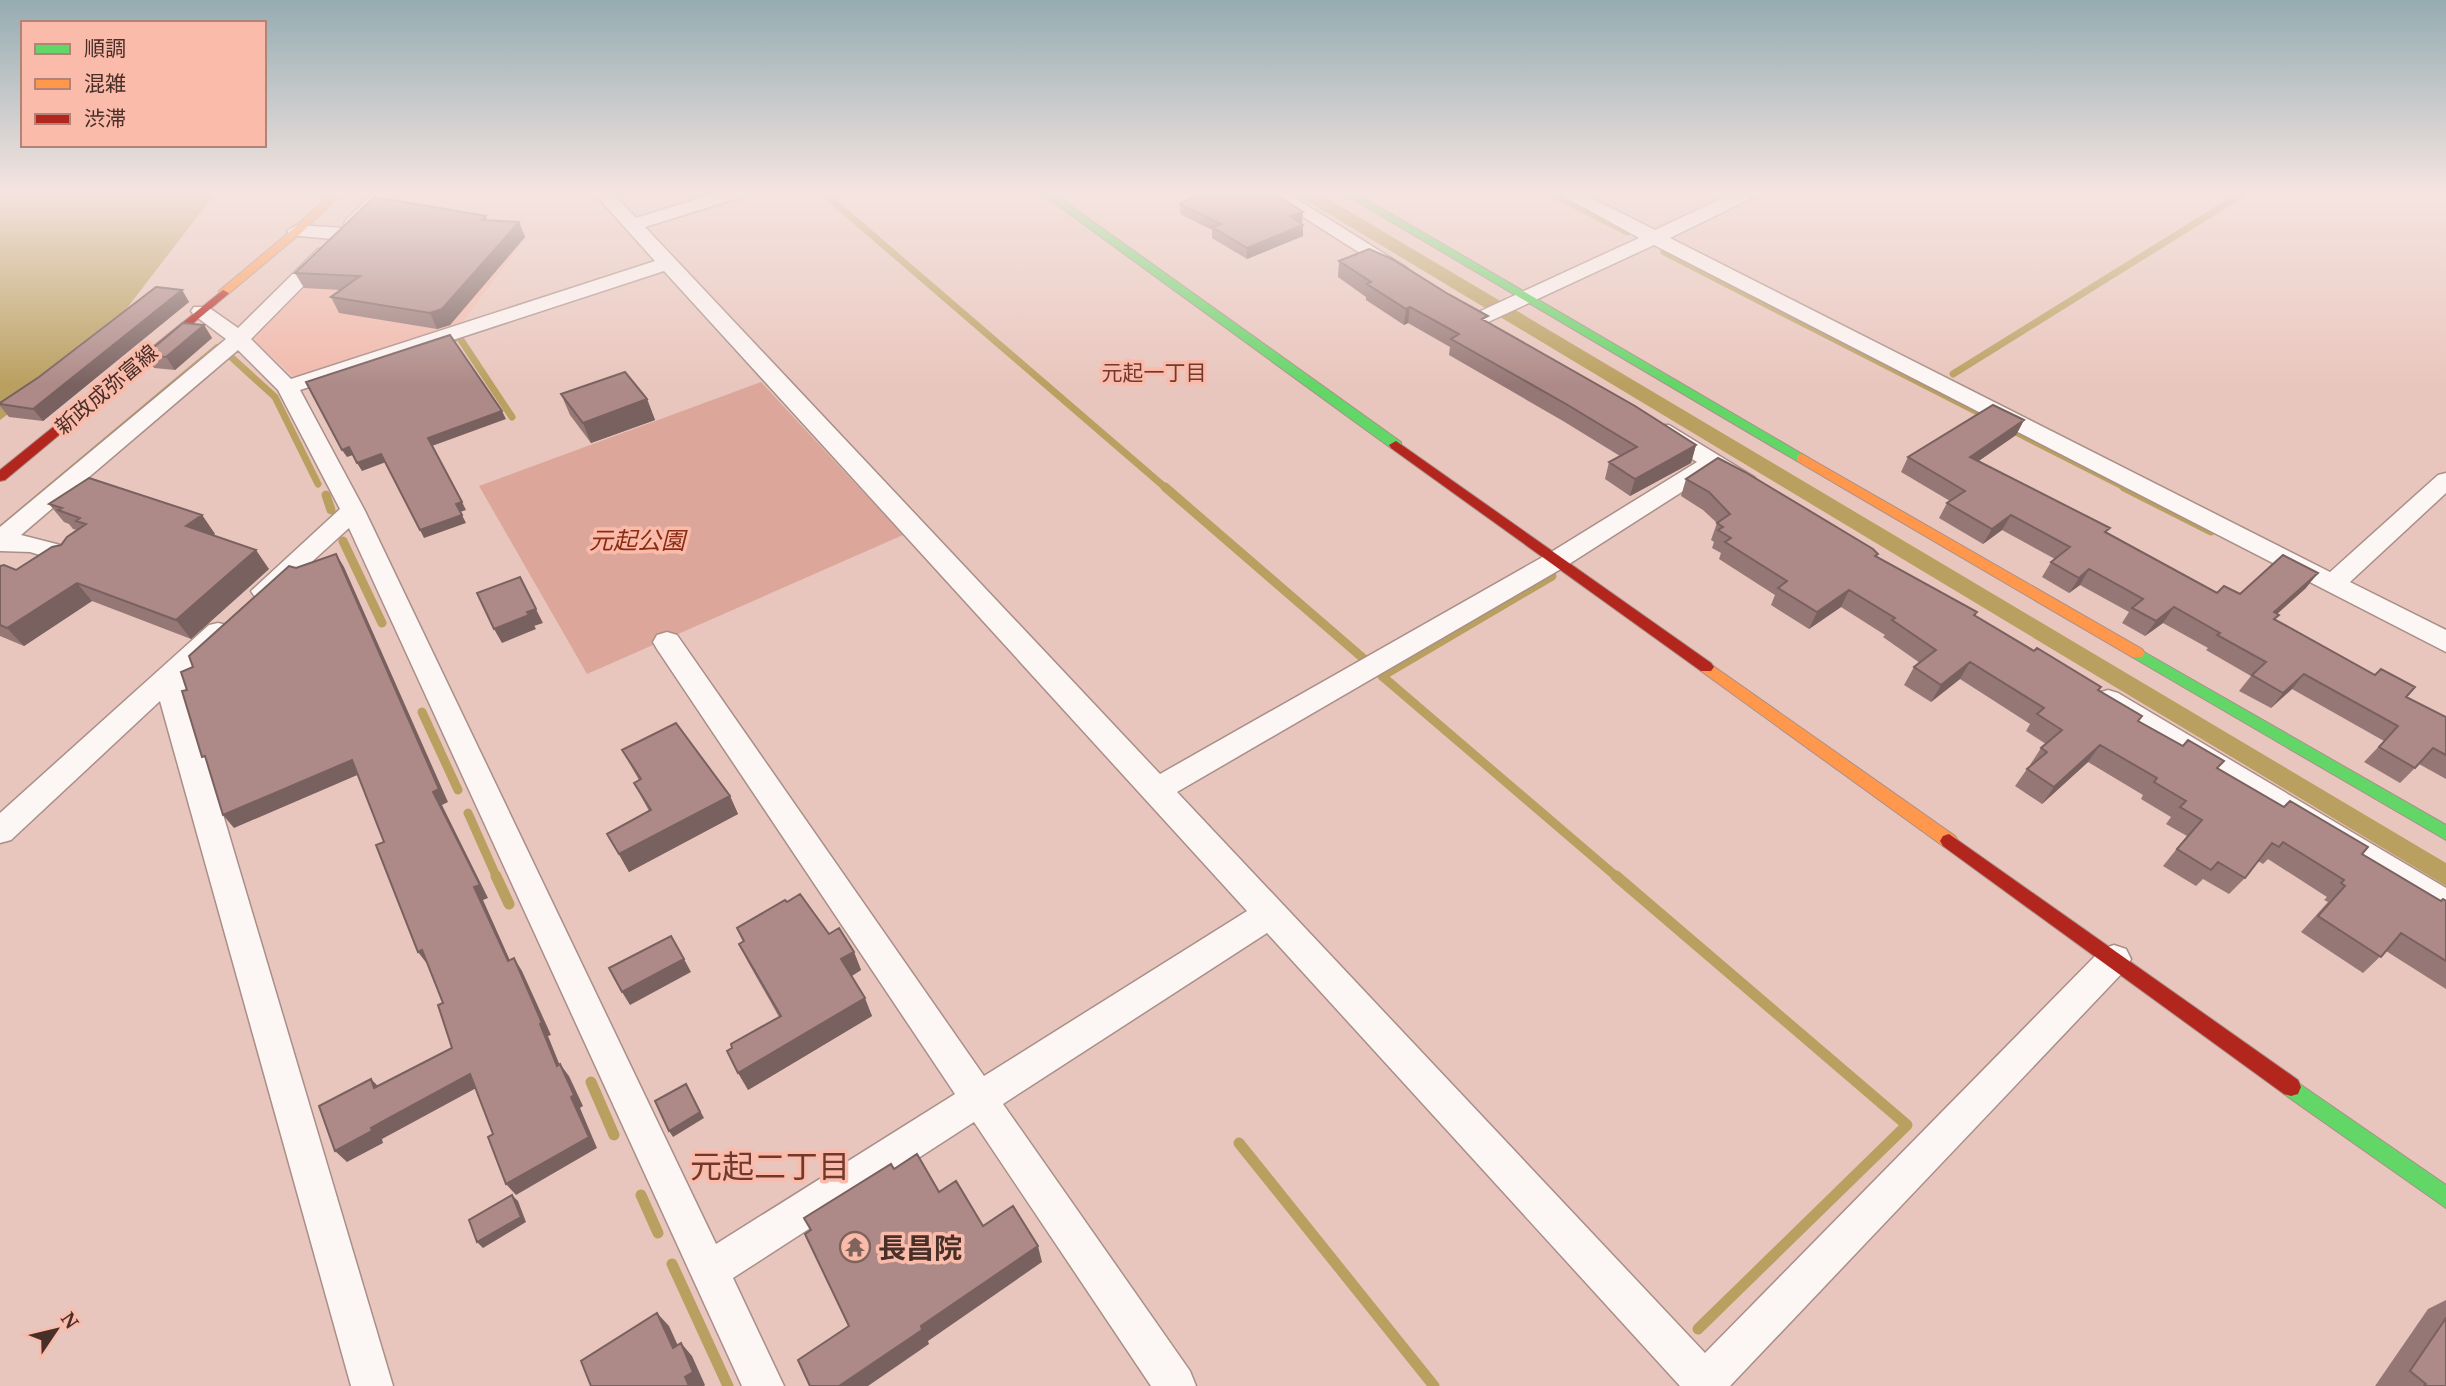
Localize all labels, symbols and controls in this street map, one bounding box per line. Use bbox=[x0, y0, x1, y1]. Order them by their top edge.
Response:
legend bbox=[21, 21, 266, 147]
text: 順調 bbox=[84, 34, 126, 62]
text: 混雑 bbox=[84, 69, 126, 97]
text: 渋滞 bbox=[84, 104, 126, 132]
street label: 新政成弥富線 bbox=[49, 338, 163, 440]
district label: 元起一丁目 bbox=[1102, 358, 1207, 386]
park label: 元起公園 bbox=[589, 523, 688, 556]
district label: 元起二丁目 bbox=[690, 1144, 850, 1187]
place label: 長昌院 bbox=[878, 1228, 962, 1266]
temple icon: 長昌院 bbox=[838, 1230, 872, 1264]
north arrow bbox=[21, 1295, 91, 1365]
text: N bbox=[55, 1307, 85, 1334]

